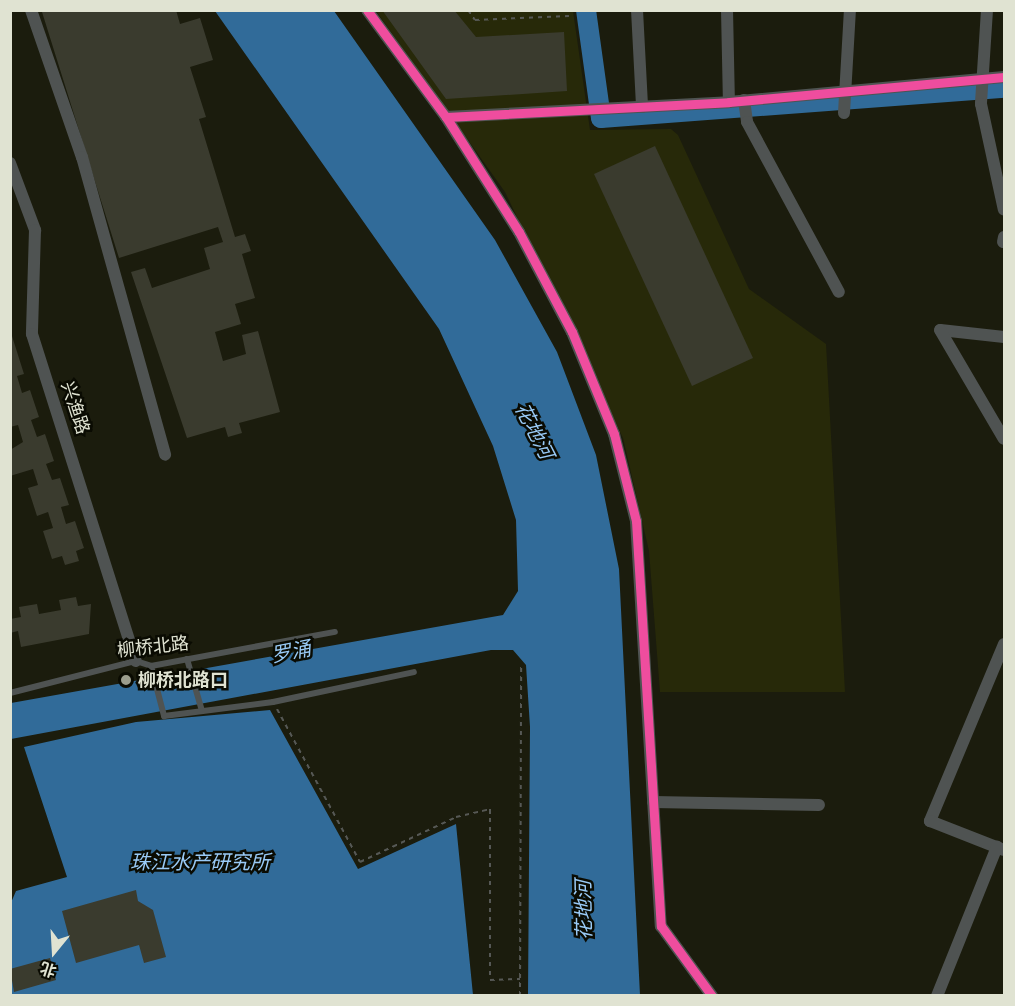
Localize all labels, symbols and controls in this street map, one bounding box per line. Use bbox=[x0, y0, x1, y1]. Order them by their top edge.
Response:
street label: 兴渔路 bbox=[56, 379, 94, 437]
water label: 花地河 bbox=[510, 399, 558, 463]
street label: 柳桥北路 bbox=[116, 632, 190, 662]
water label: 罗涌 bbox=[269, 636, 313, 668]
place label: 柳桥北路口 bbox=[138, 669, 228, 691]
marker: 柳桥北路口 bbox=[119, 673, 133, 687]
water label: 珠江水产研究所 bbox=[130, 850, 270, 874]
water label: 花地河 bbox=[571, 880, 597, 940]
north arrow bbox=[24, 922, 84, 982]
text: 北 bbox=[38, 958, 59, 981]

